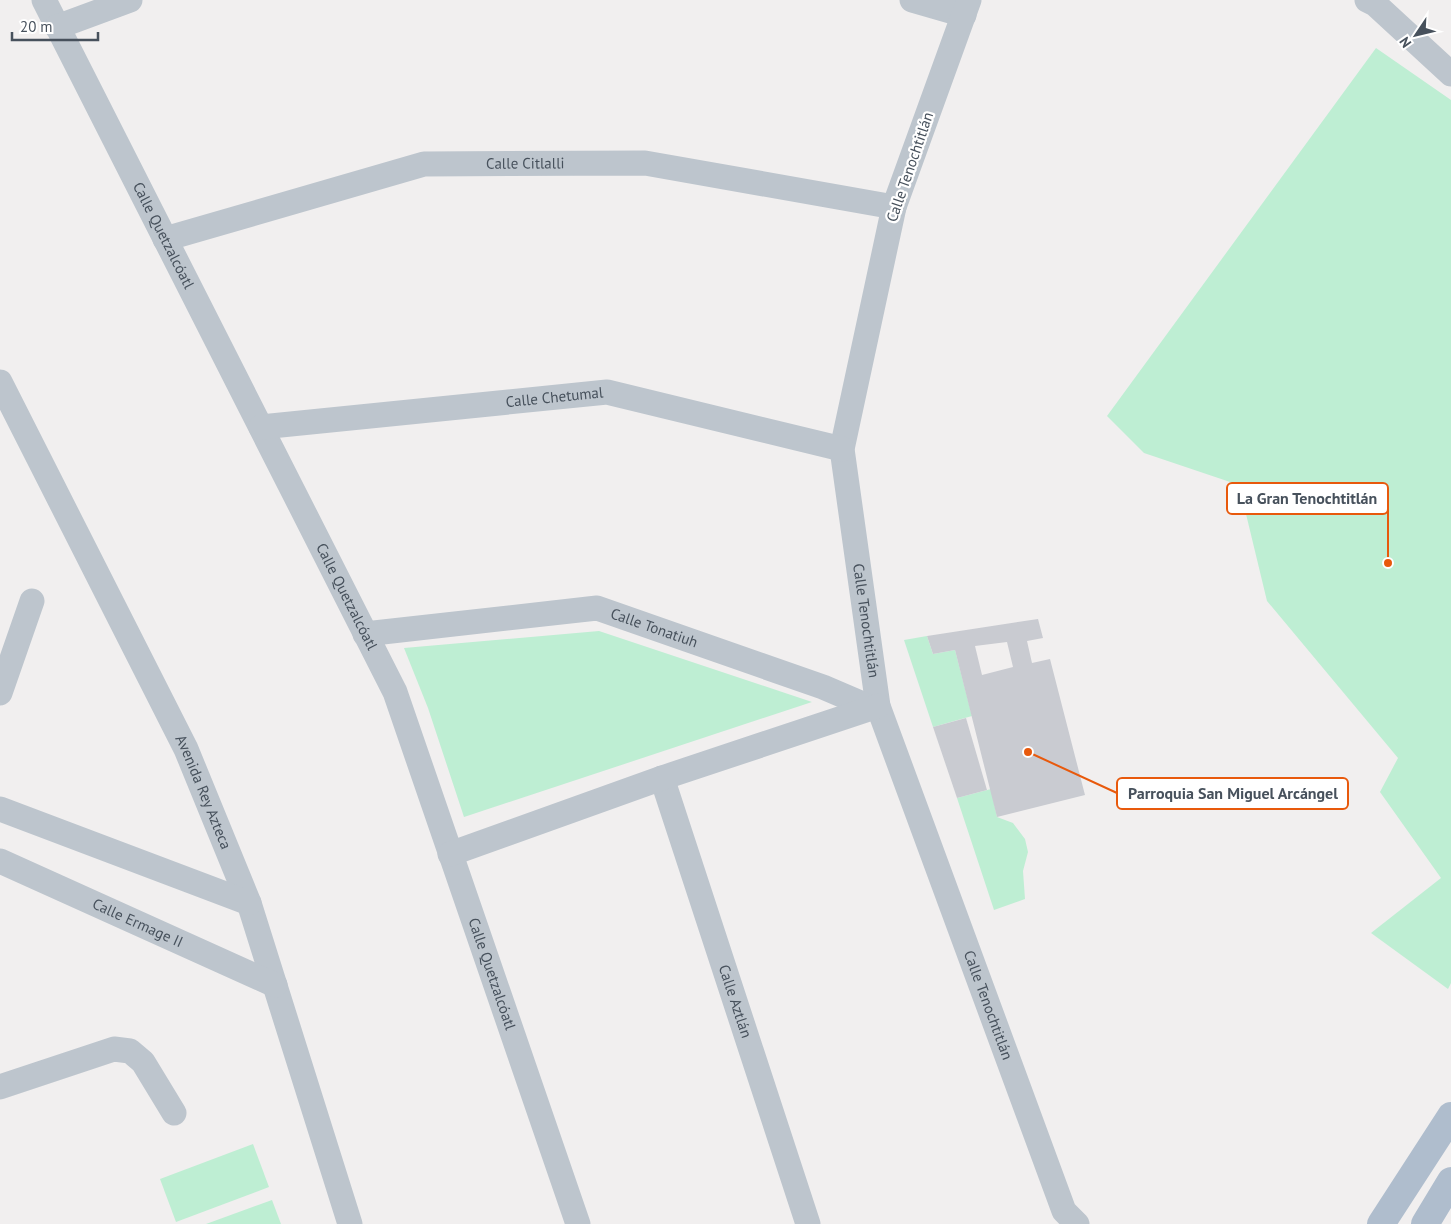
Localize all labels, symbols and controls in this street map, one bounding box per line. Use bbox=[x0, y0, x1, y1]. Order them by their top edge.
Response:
scale bar bbox=[12, 10, 99, 42]
north arrow bbox=[1391, 10, 1441, 60]
text: 20 m bbox=[20, 17, 53, 36]
text: N bbox=[1395, 34, 1415, 51]
street label: Calle Tenochtitlán bbox=[882, 109, 937, 224]
street label: Calle Citlalli bbox=[486, 153, 565, 173]
street label: Calle Quetzalcóatl bbox=[129, 179, 199, 292]
street label: Calle Chetumal bbox=[505, 382, 605, 411]
callout: La Gran Tenochtitlán bbox=[1227, 483, 1388, 514]
text: La Gran Tenochtitlán bbox=[1237, 488, 1377, 508]
street label: Calle Quetzalcóatl bbox=[312, 540, 382, 654]
street label: Calle Tenochtitlán bbox=[849, 562, 884, 679]
street label: Calle Tonatiuh bbox=[608, 603, 701, 652]
street label: Avenida Rey Azteca bbox=[171, 732, 236, 852]
callout: Parroquia San Miguel Arcángel bbox=[1117, 778, 1348, 809]
text: Parroquia San Miguel Arcángel bbox=[1128, 783, 1338, 803]
street label: Calle Ermage II bbox=[90, 894, 186, 951]
street label: Calle Quetzalcóatl bbox=[464, 915, 521, 1033]
street label: Calle Tenochtitlán bbox=[960, 948, 1017, 1062]
street label: Calle Aztlán bbox=[715, 962, 756, 1040]

